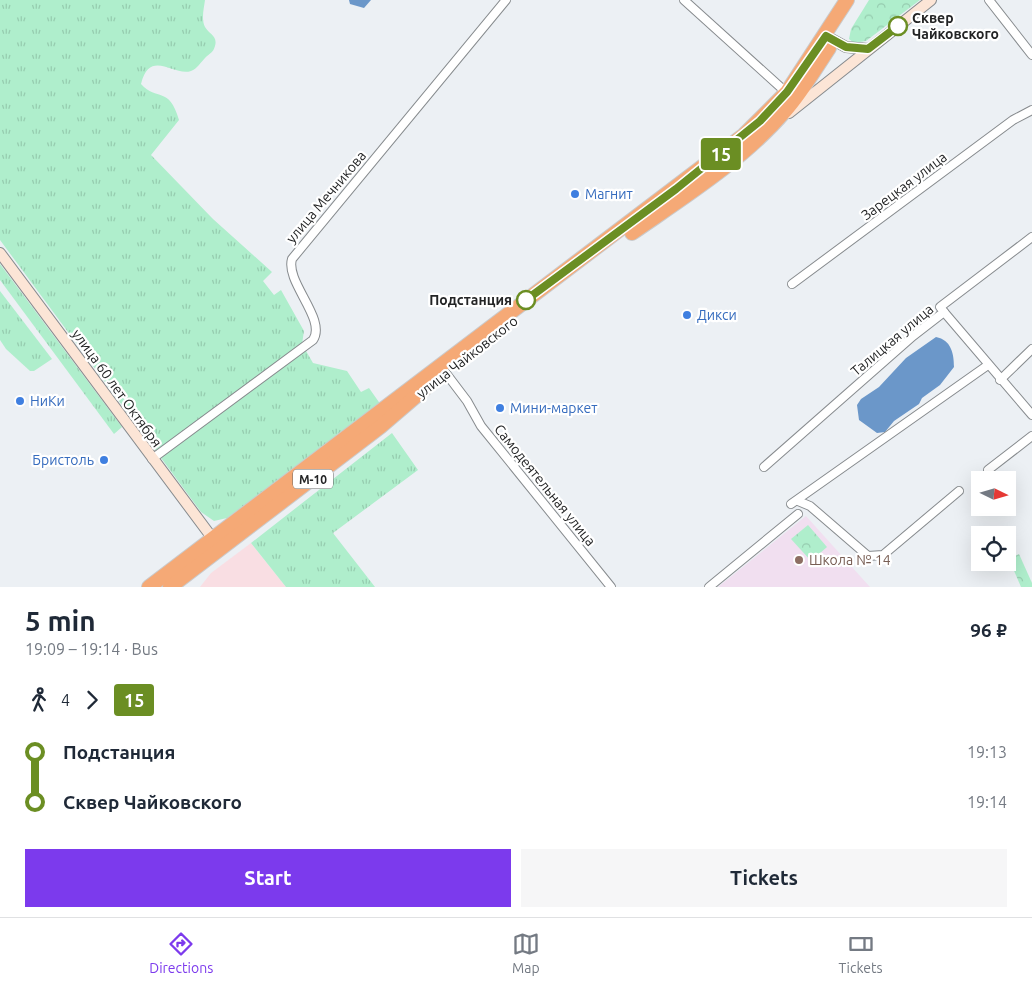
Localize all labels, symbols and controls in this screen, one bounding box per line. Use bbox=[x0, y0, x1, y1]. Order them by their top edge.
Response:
place label: Сквер Чайковского bbox=[912, 10, 999, 42]
marker: Сквер Чайковского bbox=[888, 16, 908, 36]
line badge: 15 bbox=[698, 138, 744, 170]
text: 15 bbox=[711, 144, 731, 164]
street label: улица Мечникова bbox=[283, 148, 369, 246]
street label: Зарецкая улица bbox=[858, 149, 950, 223]
place label: Магнит bbox=[585, 186, 633, 202]
marker: Магнит bbox=[569, 188, 581, 200]
marker: Подстанция bbox=[516, 290, 536, 310]
place label: Подстанция bbox=[429, 292, 512, 308]
street label: Талицкая улица bbox=[848, 301, 936, 379]
place label: Дикси bbox=[697, 307, 737, 323]
marker: Дикси bbox=[681, 309, 693, 321]
street label: улица Чайковского bbox=[413, 313, 521, 401]
street label: улица 60 лет Октября bbox=[69, 326, 165, 450]
place label: НиКи bbox=[30, 393, 65, 409]
marker: НиКи bbox=[14, 395, 26, 407]
place label: Мини-маркет bbox=[510, 400, 597, 416]
marker: Мини-маркет bbox=[494, 402, 506, 414]
street label: Самодеятельная улица bbox=[491, 421, 599, 549]
place label: Бристоль bbox=[32, 452, 94, 468]
marker: Бристоль bbox=[98, 454, 110, 466]
road number: М-10 bbox=[293, 469, 333, 488]
north arrow bbox=[971, 471, 1016, 516]
map controls bbox=[971, 471, 1016, 571]
button: locate bbox=[971, 526, 1016, 571]
place label: Школа № 14 bbox=[809, 552, 891, 568]
marker: Школа № 14 bbox=[793, 554, 805, 566]
text: 5 min bbox=[25, 605, 96, 636]
text: 96 ₽ bbox=[970, 619, 1007, 641]
text: 19:09 – 19:14 · Bus bbox=[25, 640, 158, 658]
icon: walk bbox=[25, 686, 53, 714]
icon: forward bbox=[78, 686, 106, 714]
text: 15 bbox=[124, 690, 144, 710]
text: 4 bbox=[61, 691, 70, 709]
text: Подстанция bbox=[63, 741, 175, 763]
text: 19:13 bbox=[967, 743, 1007, 761]
text: Сквер Чайковского bbox=[63, 791, 242, 813]
text: 19:14 bbox=[967, 793, 1007, 811]
button: Start bbox=[25, 849, 511, 907]
button: Tickets bbox=[521, 849, 1007, 907]
tab: Directions bbox=[149, 930, 213, 976]
tab: Map bbox=[512, 930, 540, 976]
tab: Tickets bbox=[839, 930, 883, 976]

